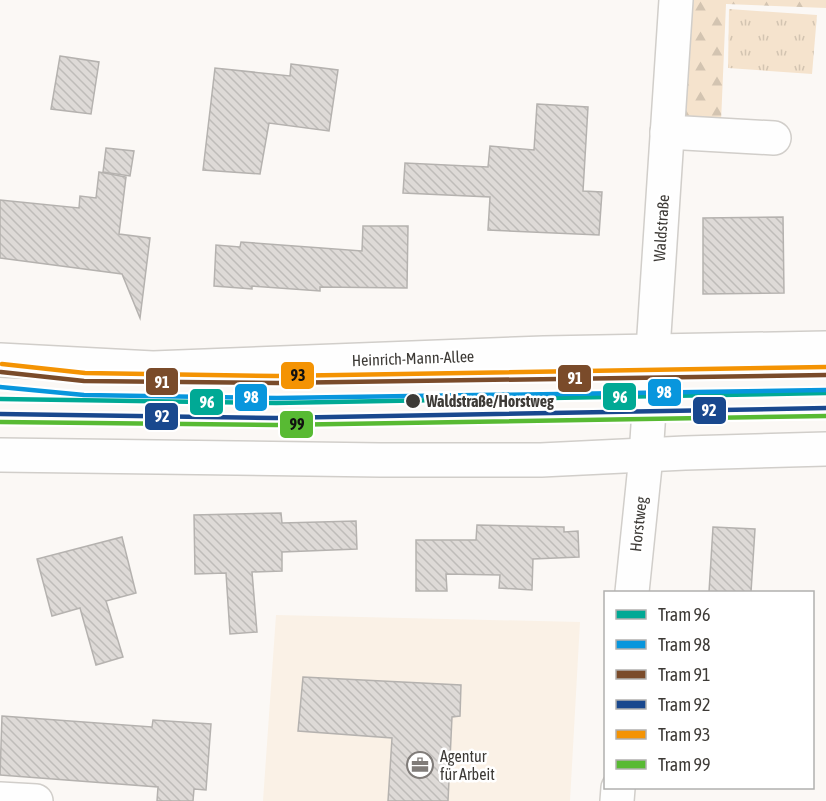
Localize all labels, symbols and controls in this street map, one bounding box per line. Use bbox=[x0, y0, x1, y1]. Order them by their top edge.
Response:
street label: Waldstraße bbox=[650, 194, 672, 262]
street label: Heinrich-Mann-Allee bbox=[352, 347, 474, 369]
line badge: 93 bbox=[280, 361, 315, 390]
line badge: 91 bbox=[557, 364, 592, 393]
text: 93 bbox=[290, 366, 306, 384]
line badge: 91 bbox=[145, 367, 179, 396]
text: 91 bbox=[567, 369, 583, 387]
text: 91 bbox=[154, 373, 170, 391]
line badge: 98 bbox=[647, 378, 682, 407]
line badge: 96 bbox=[602, 382, 637, 411]
line badge: 98 bbox=[234, 383, 268, 412]
text: 98 bbox=[656, 383, 672, 401]
line badge: 96 bbox=[189, 388, 224, 416]
text: 98 bbox=[243, 388, 259, 406]
text: 96 bbox=[612, 388, 628, 406]
marker: Waldstraße/Horstweg bbox=[404, 392, 422, 410]
place label: Waldstraße/Horstweg bbox=[425, 392, 554, 410]
text: 96 bbox=[199, 393, 215, 411]
line badge: 92 bbox=[692, 396, 727, 425]
text: 92 bbox=[701, 401, 717, 419]
line badge: 92 bbox=[144, 402, 179, 431]
text: 92 bbox=[154, 407, 170, 425]
line badge: 99 bbox=[279, 410, 314, 439]
text: 99 bbox=[289, 415, 305, 433]
street label: Horstweg bbox=[626, 495, 651, 553]
legend bbox=[604, 591, 814, 789]
text: Tram 96 bbox=[658, 604, 711, 625]
text: Tram 98 bbox=[658, 634, 711, 655]
text: Tram 91 bbox=[658, 664, 711, 685]
text: Tram 92 bbox=[658, 694, 711, 715]
text: Tram 93 bbox=[658, 724, 711, 745]
place label: Agentur für Arbeit bbox=[440, 747, 495, 783]
office icon: Agentur für Arbeit bbox=[405, 750, 435, 780]
text: Tram 99 bbox=[658, 754, 711, 775]

